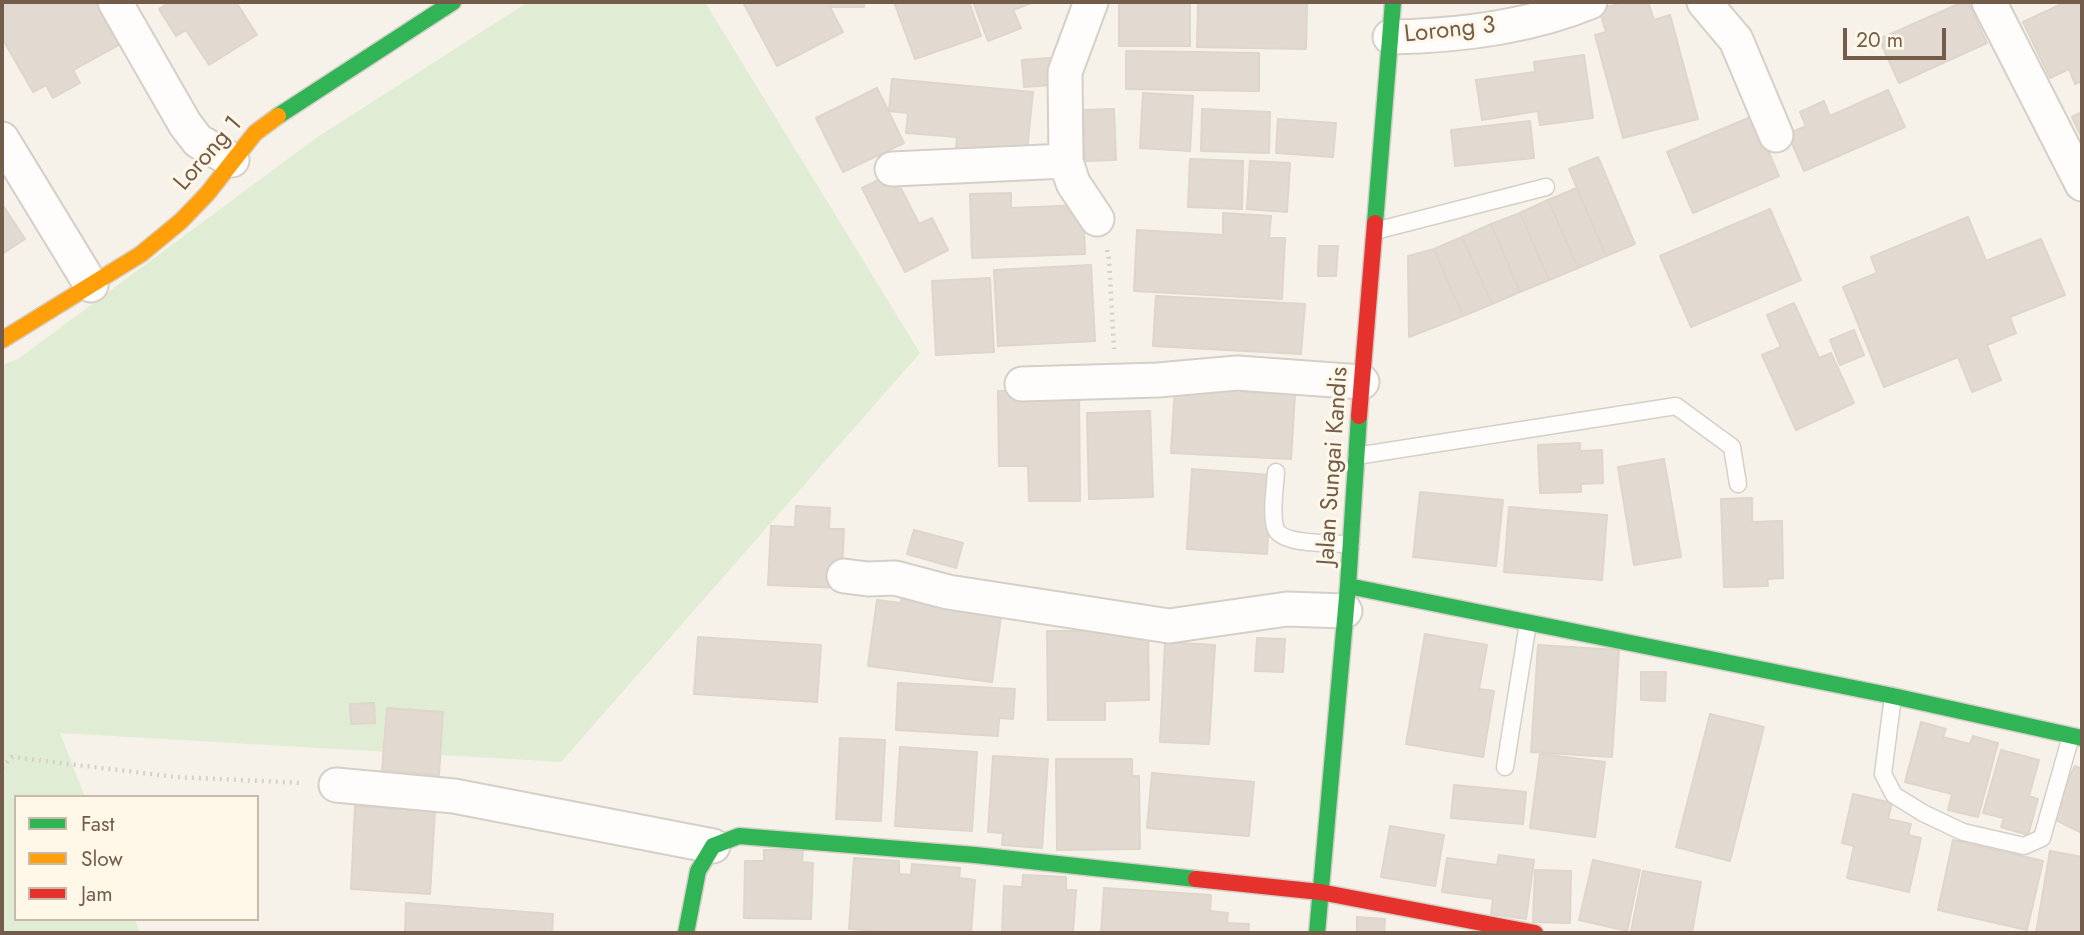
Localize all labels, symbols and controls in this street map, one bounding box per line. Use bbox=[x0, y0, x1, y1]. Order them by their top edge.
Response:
street label: Lorong 3 bbox=[1403, 12, 1497, 50]
scale bar bbox=[1846, 14, 1949, 58]
text: 20 m bbox=[1856, 25, 1903, 55]
street label: Lorong 1 bbox=[169, 111, 249, 197]
street label: Jalan Sungai Kandis bbox=[1313, 366, 1355, 566]
legend bbox=[14, 795, 259, 921]
text: Fast bbox=[81, 809, 114, 839]
text: Slow bbox=[81, 844, 123, 874]
text: Jam bbox=[81, 879, 113, 909]

